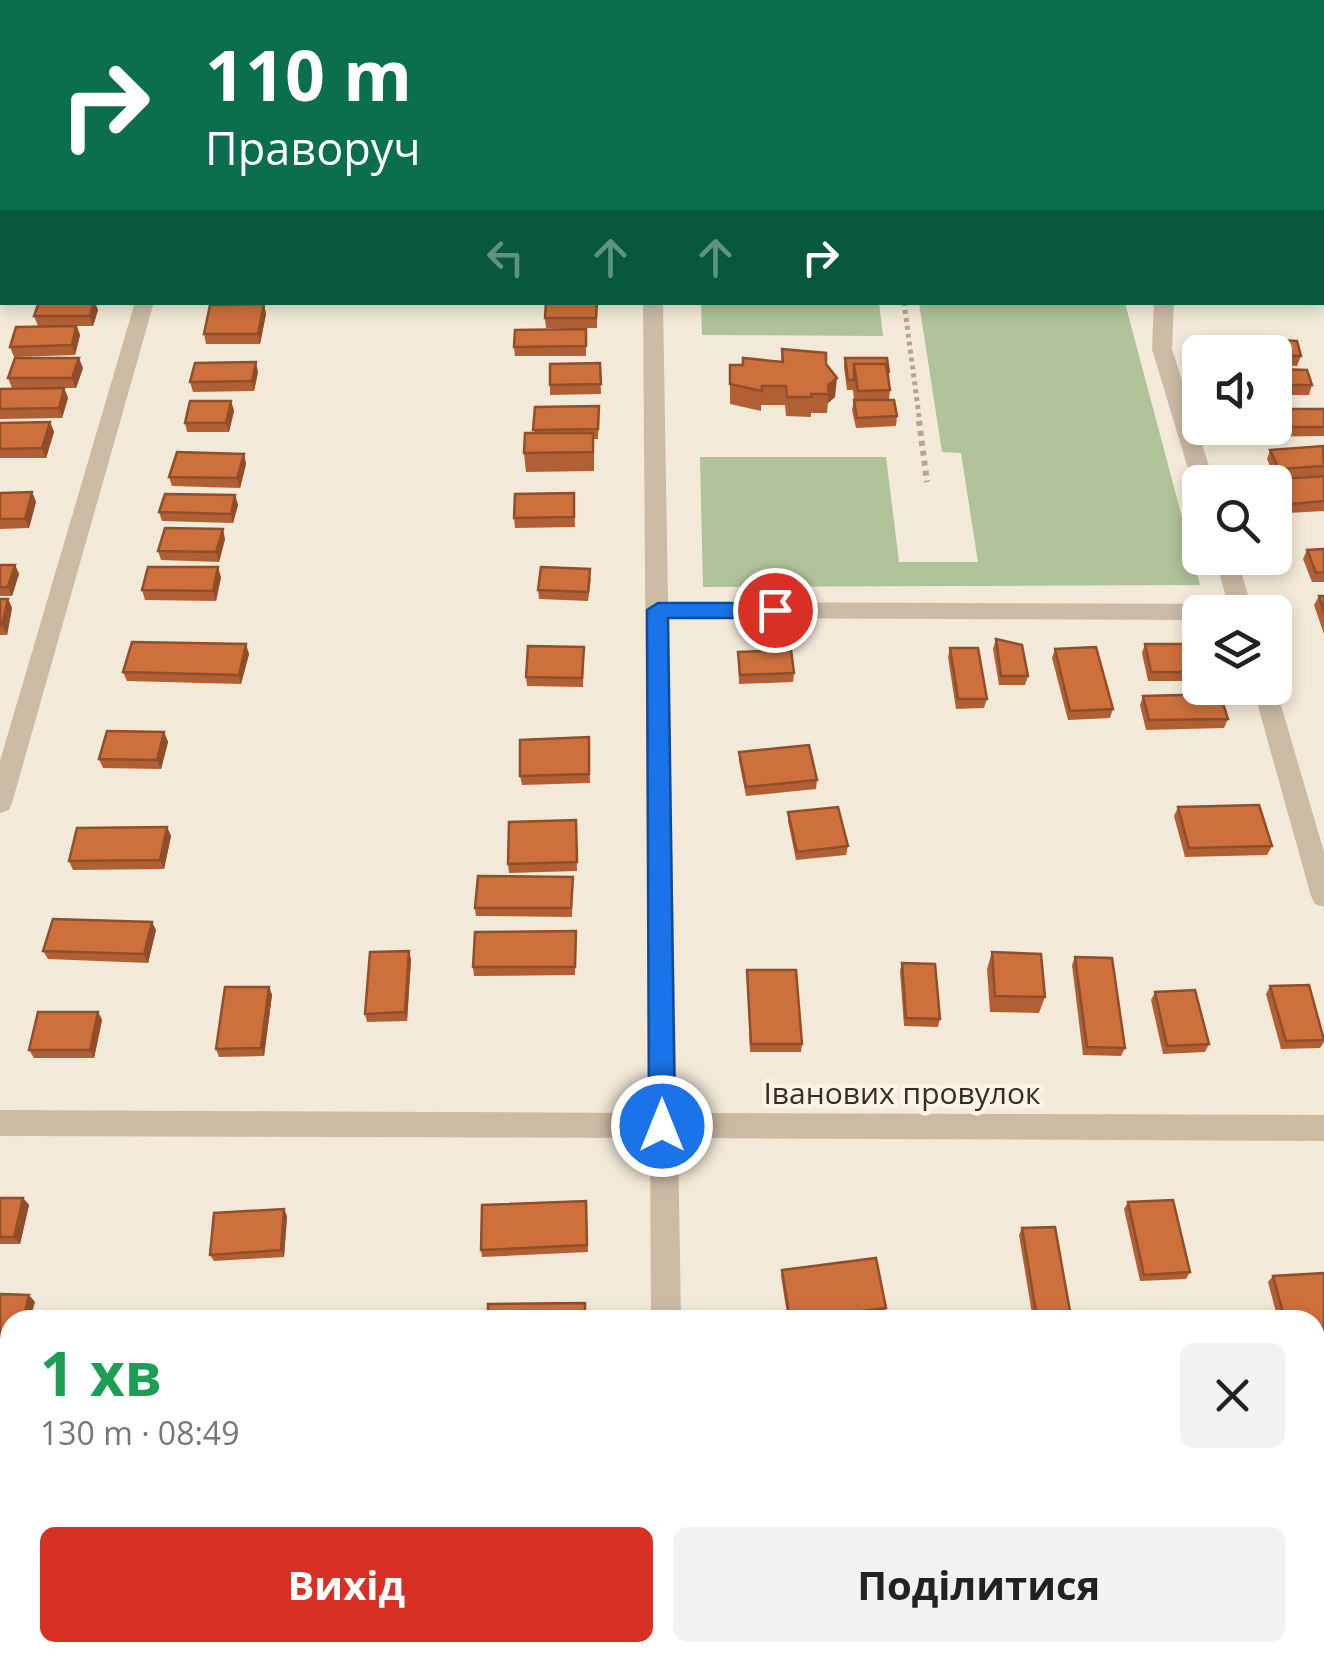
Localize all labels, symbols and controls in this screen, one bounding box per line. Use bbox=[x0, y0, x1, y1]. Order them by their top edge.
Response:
text: 110 m bbox=[205, 26, 412, 122]
icon: right bbox=[40, 40, 170, 170]
text: Праворуч bbox=[205, 117, 421, 178]
icon: left bbox=[478, 230, 533, 285]
icon: ahead bbox=[583, 230, 638, 285]
icon: ahead bbox=[688, 230, 743, 285]
icon: right bbox=[793, 230, 848, 285]
map controls bbox=[1182, 335, 1292, 705]
button: sound bbox=[1182, 335, 1292, 445]
button: search bbox=[1182, 465, 1292, 575]
pin bbox=[733, 568, 818, 653]
icon: arrive bbox=[748, 583, 803, 638]
button: layers bbox=[1182, 595, 1292, 705]
street label: Іванових провулок bbox=[763, 1072, 1041, 1113]
position arrow bbox=[610, 1074, 714, 1178]
text: 1 хв bbox=[40, 1332, 162, 1414]
button: close bbox=[1180, 1343, 1285, 1448]
text: 130 m · 08:49 bbox=[40, 1411, 239, 1454]
button: Вихід bbox=[40, 1527, 653, 1642]
button: Поділитися bbox=[673, 1527, 1285, 1642]

